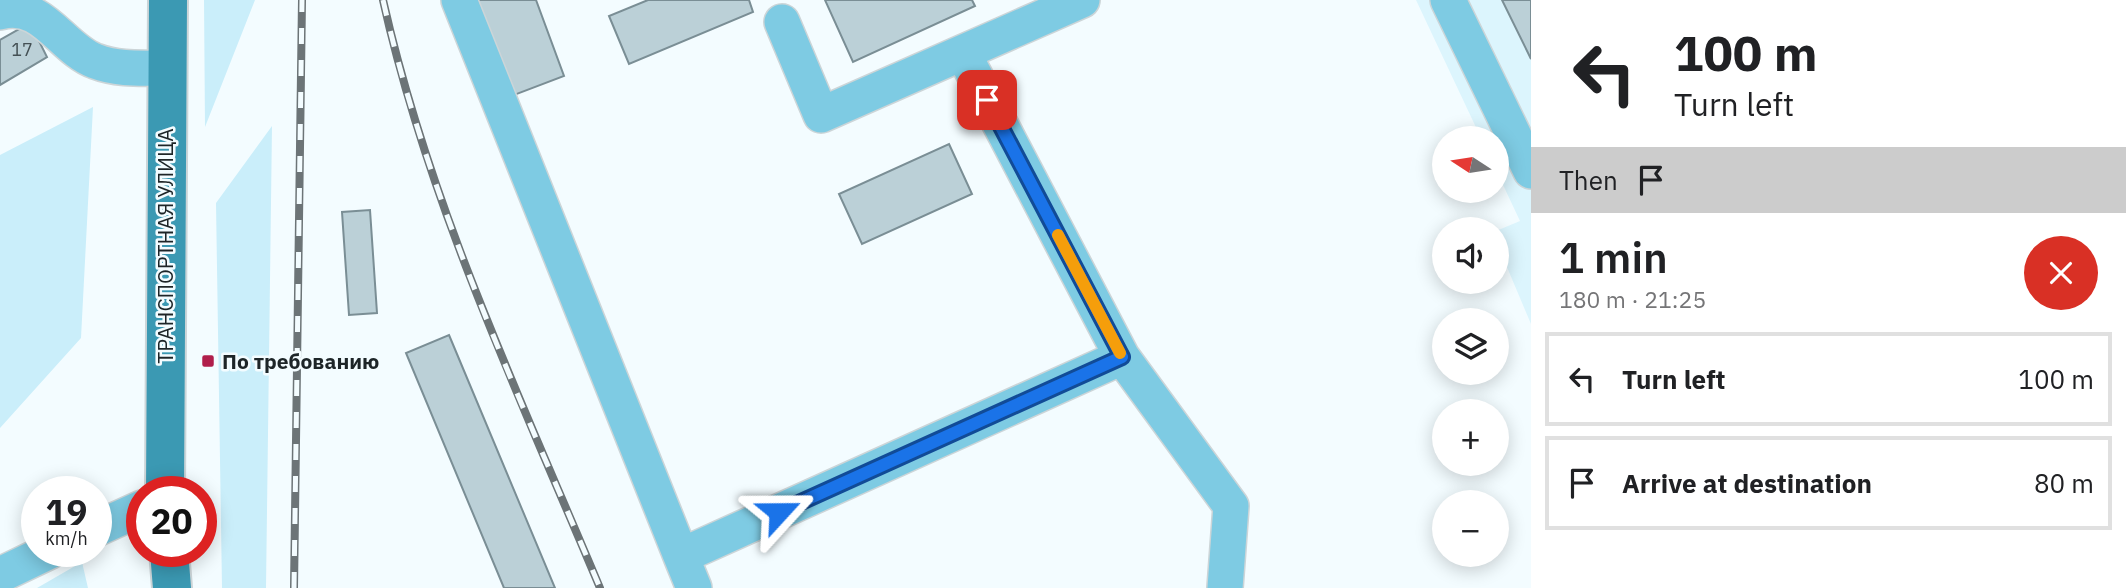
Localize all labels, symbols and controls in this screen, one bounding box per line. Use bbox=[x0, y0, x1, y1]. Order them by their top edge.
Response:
text: 100 m bbox=[1674, 21, 1818, 84]
icon: left bbox=[1559, 28, 1650, 119]
house number: 17 bbox=[11, 38, 33, 61]
pin bbox=[957, 70, 1017, 130]
icon: arrive bbox=[968, 81, 1006, 119]
text: Turn left bbox=[1674, 83, 1794, 125]
north arrow bbox=[1432, 126, 1508, 203]
map controls bbox=[1432, 126, 1509, 567]
street label: ТРАНСПОРТНАЯ УЛИЦА bbox=[151, 128, 179, 364]
icon: arrive bbox=[1632, 161, 1670, 199]
text: Then bbox=[1559, 163, 1618, 197]
button: sound bbox=[1432, 217, 1509, 294]
text: 1 min bbox=[1559, 230, 1668, 285]
button: close bbox=[2024, 236, 2098, 310]
text: 180 m · 21:25 bbox=[1559, 284, 1706, 314]
button: layers bbox=[1432, 308, 1509, 385]
place label: По требованию bbox=[222, 347, 379, 375]
marker: По требованию bbox=[200, 353, 216, 369]
icon: left bbox=[1563, 360, 1601, 398]
text: Turn left bbox=[1622, 362, 1725, 396]
text: 100 m bbox=[2018, 362, 2094, 396]
button: + bbox=[1432, 399, 1509, 476]
icon: arrive bbox=[1563, 464, 1601, 502]
text: Arrive at destination bbox=[1622, 466, 1872, 500]
text: 80 m bbox=[2034, 466, 2094, 500]
position arrow bbox=[742, 475, 816, 549]
speed limit sign: 20 bbox=[126, 476, 217, 567]
text: 19 bbox=[45, 489, 88, 535]
button: − bbox=[1432, 490, 1509, 567]
text: km/h bbox=[45, 527, 88, 550]

